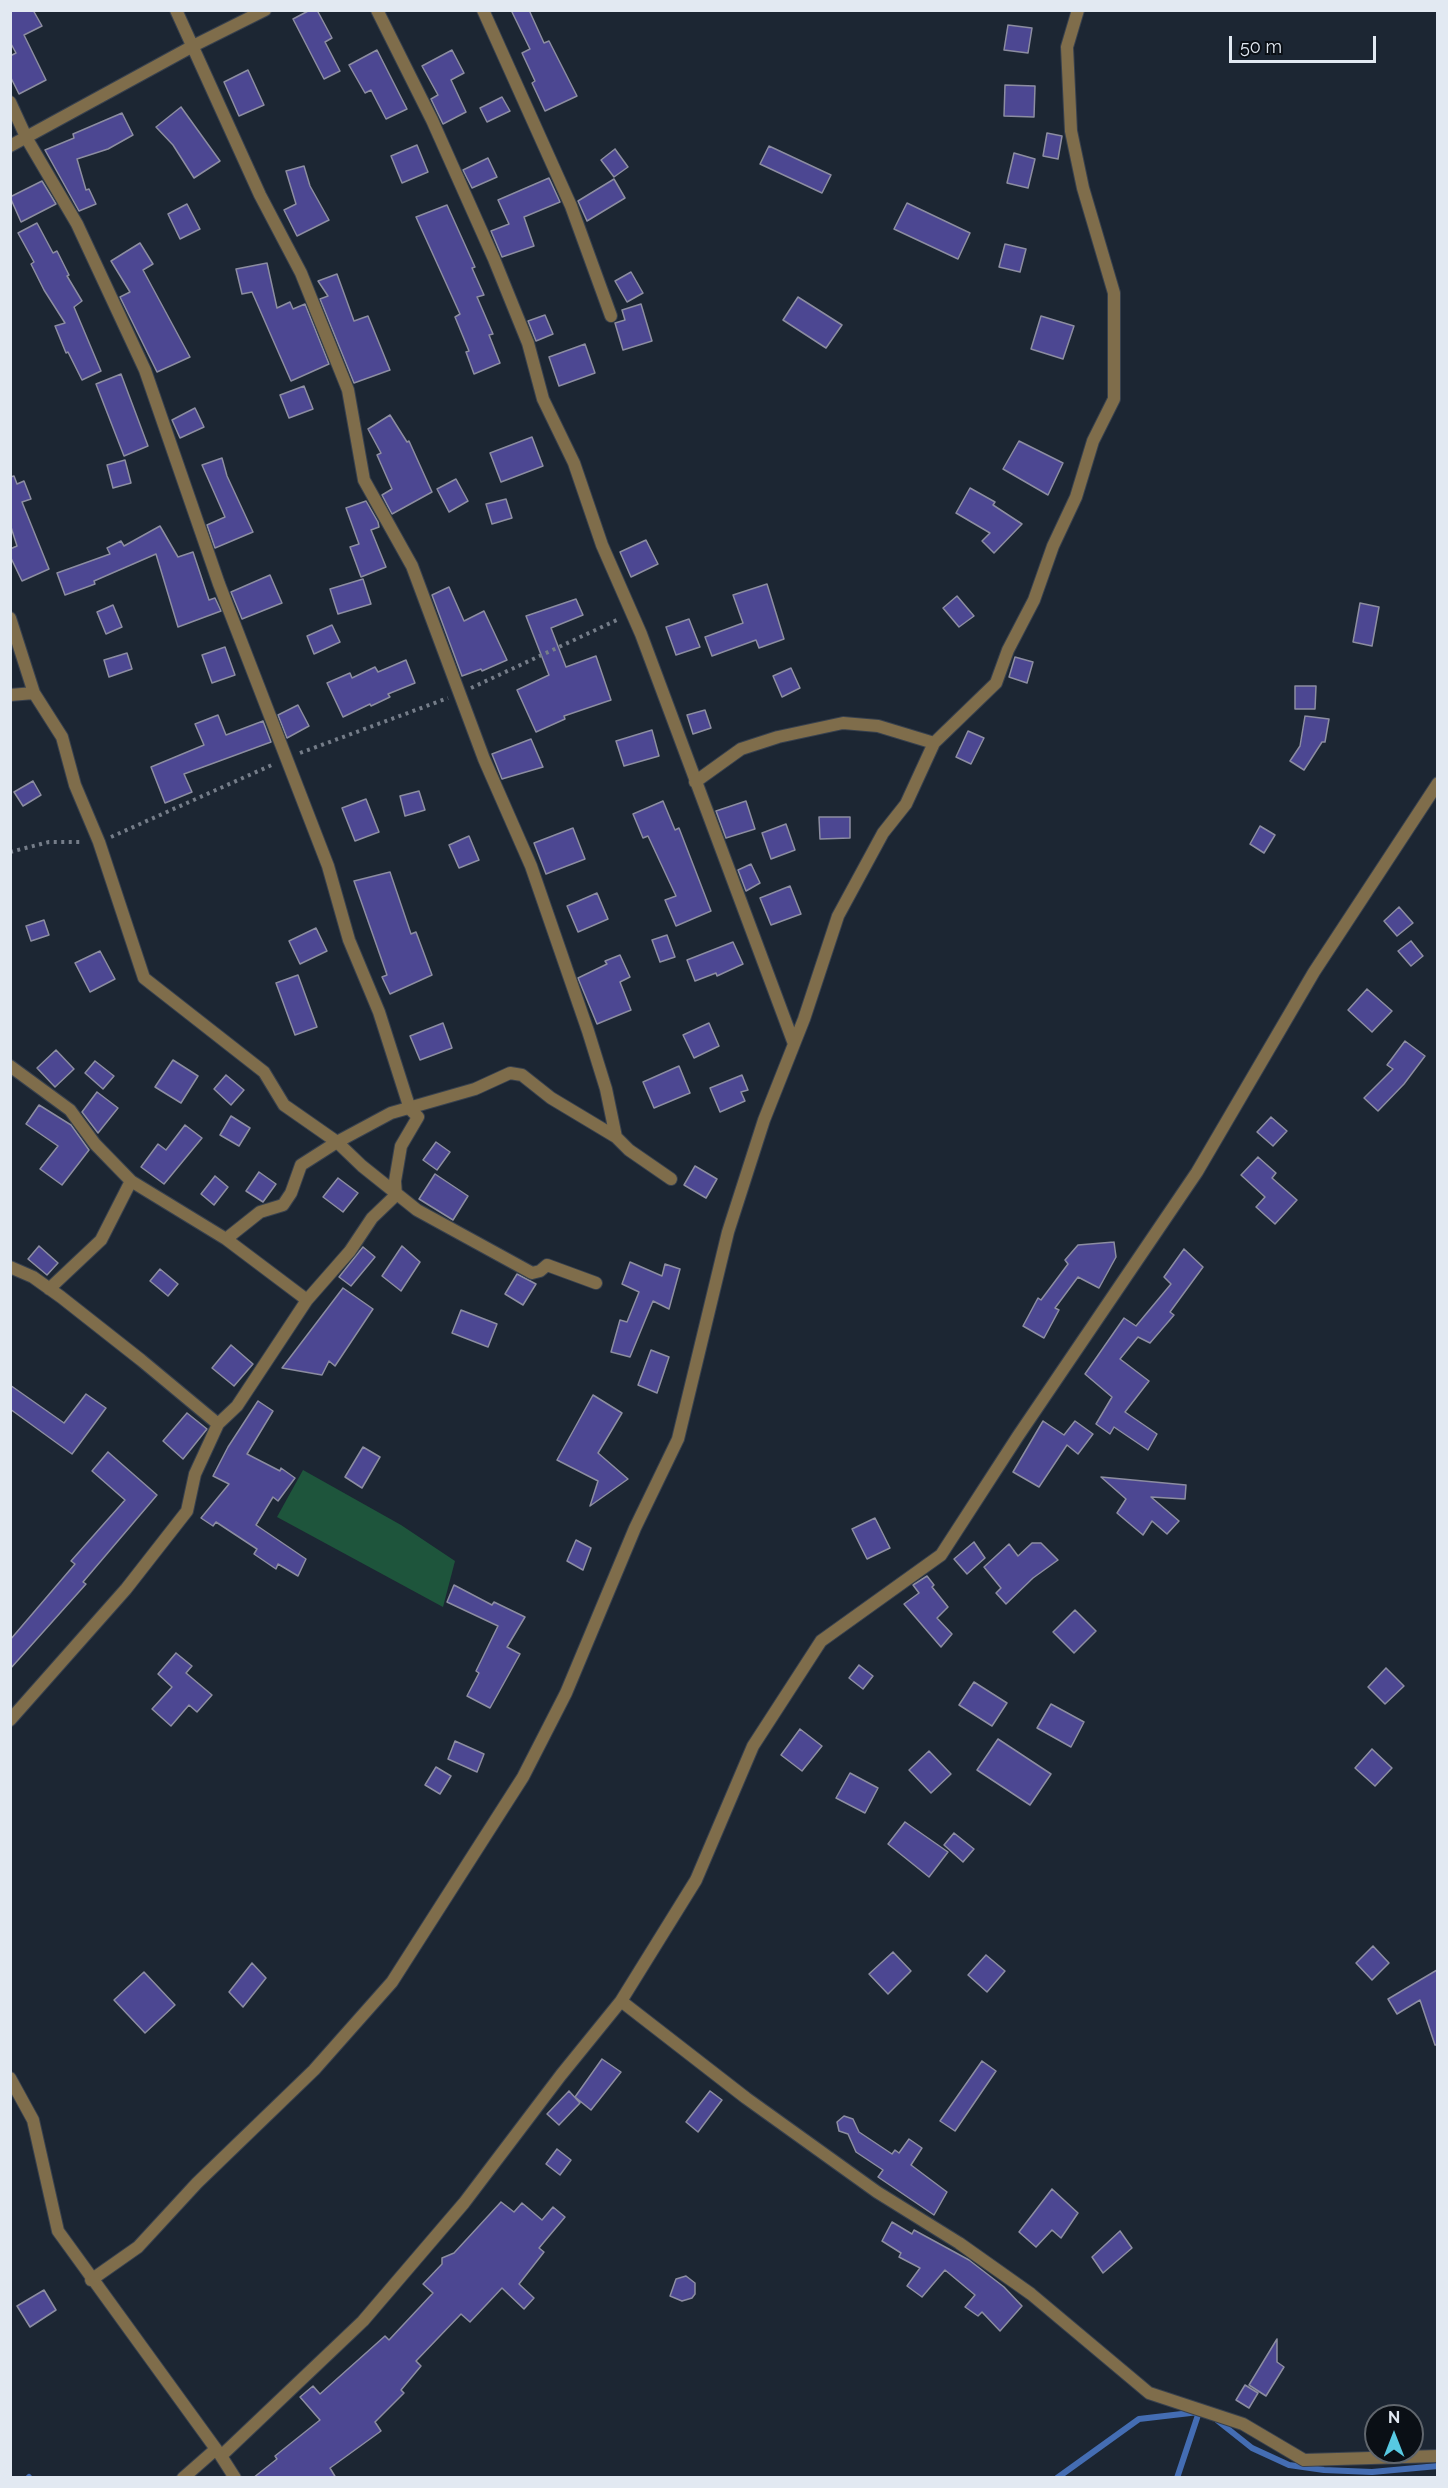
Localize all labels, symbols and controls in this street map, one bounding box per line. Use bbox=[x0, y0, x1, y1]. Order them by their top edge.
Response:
scale bar bbox=[1232, 24, 1379, 62]
text: 50 m bbox=[1240, 36, 1282, 57]
north arrow bbox=[1364, 2404, 1424, 2464]
text: N bbox=[1388, 2408, 1400, 2427]

